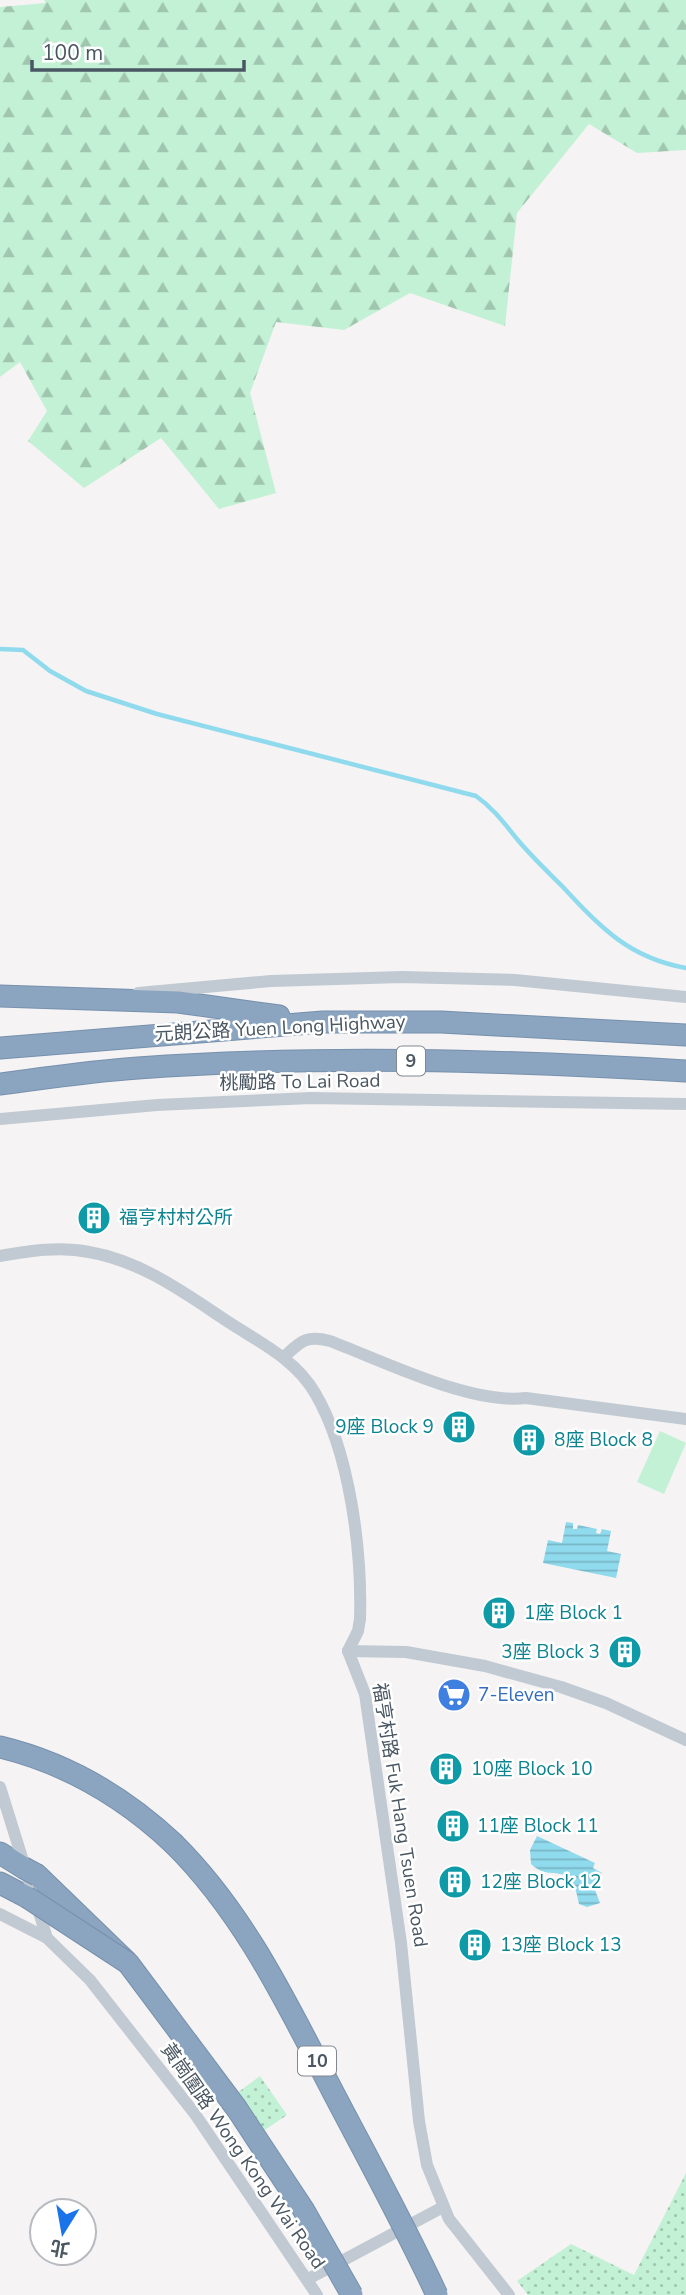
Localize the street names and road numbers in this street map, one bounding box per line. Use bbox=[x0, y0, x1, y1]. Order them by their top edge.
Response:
street label: 元朗公路 Yuen Long Highway bbox=[154, 1008, 406, 1048]
road number: 9 bbox=[397, 1046, 425, 1076]
street label: 桃勵路 To Lai Road bbox=[219, 1068, 381, 1096]
street label: 福亨村路 Fuk Hang Tsuen Road bbox=[366, 1681, 434, 1949]
street label: 黃崗圍路 Wong Kong Wai Road bbox=[155, 2038, 331, 2274]
road number: 10 bbox=[298, 2047, 336, 2076]

